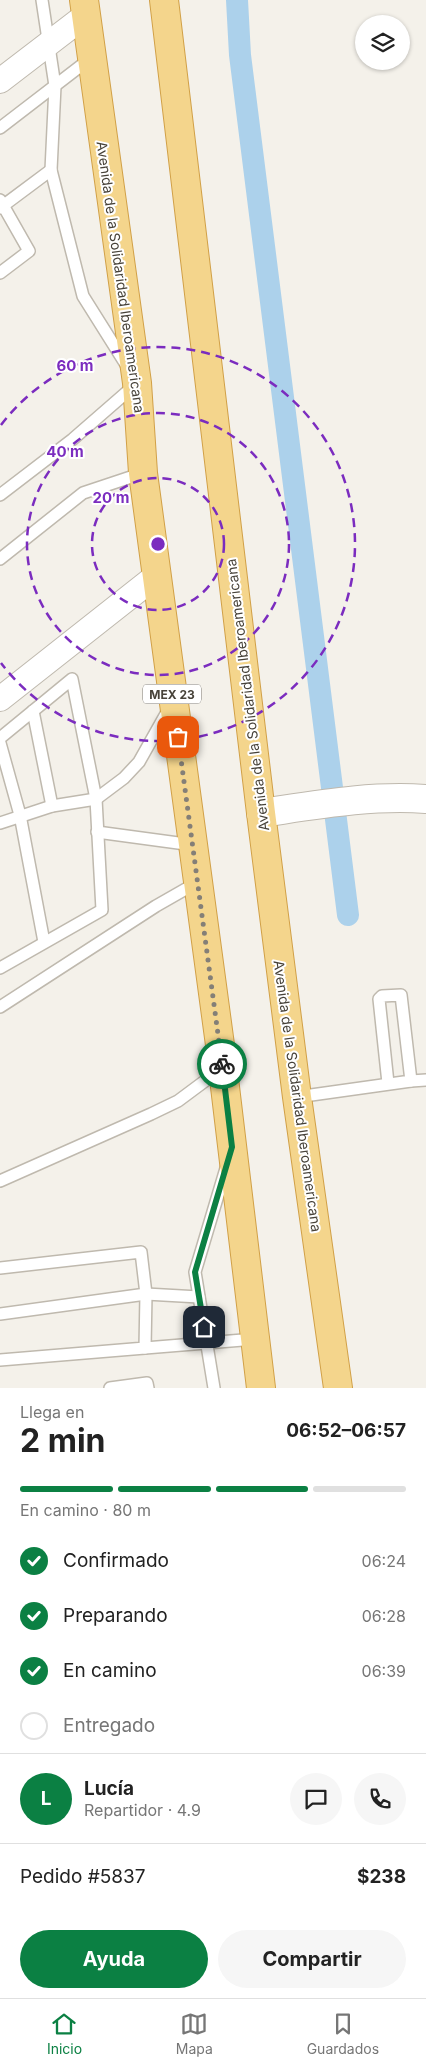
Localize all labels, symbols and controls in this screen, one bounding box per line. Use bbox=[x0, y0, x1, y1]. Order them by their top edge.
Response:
map controls bbox=[355, 15, 410, 70]
button: layers bbox=[355, 15, 410, 70]
street label: Avenida de la Solidaridad Iberoamericana bbox=[94, 140, 148, 414]
text: 60 m bbox=[56, 356, 94, 375]
text: 40 m bbox=[46, 442, 84, 461]
text: 20 m bbox=[93, 488, 129, 507]
centre of rings bbox=[149, 535, 167, 553]
street label: Avenida de la Solidaridad Iberoamericana bbox=[222, 558, 272, 832]
road number: MEX 23 bbox=[143, 684, 201, 704]
pin bbox=[157, 716, 199, 758]
icon: bag bbox=[164, 723, 192, 751]
street label: Avenida de la Solidaridad Iberoamericana bbox=[271, 959, 325, 1233]
courier bbox=[197, 1039, 247, 1089]
icon: bike bbox=[208, 1050, 236, 1078]
pin bbox=[183, 1306, 225, 1348]
icon: home bbox=[190, 1313, 218, 1341]
text: Llega en bbox=[20, 1402, 84, 1422]
text: 06:52–06:57 bbox=[286, 1419, 406, 1442]
text: 2 min bbox=[20, 1421, 106, 1460]
text: En camino · 80 m bbox=[20, 1500, 151, 1520]
icon: check bbox=[20, 1547, 48, 1575]
text: Confirmado bbox=[63, 1549, 169, 1572]
text: 06:24 bbox=[362, 1551, 406, 1571]
icon: check bbox=[20, 1602, 48, 1630]
text: Preparando bbox=[63, 1604, 168, 1627]
text: 06:28 bbox=[362, 1606, 406, 1626]
icon: check bbox=[20, 1657, 48, 1685]
text: En camino bbox=[63, 1659, 157, 1682]
text: 06:39 bbox=[362, 1661, 406, 1681]
text: Entregado bbox=[63, 1714, 155, 1737]
button: chat bbox=[290, 1773, 342, 1825]
button: phone bbox=[354, 1773, 406, 1825]
text: Lucía bbox=[84, 1777, 134, 1800]
text: L bbox=[41, 1787, 51, 1810]
text: Repartidor · 4.9 bbox=[84, 1800, 201, 1820]
text: Pedido #5837 bbox=[20, 1865, 146, 1888]
text: $238 bbox=[357, 1865, 406, 1888]
button: Ayuda bbox=[20, 1930, 208, 1988]
button: Compartir bbox=[218, 1930, 406, 1988]
tab: Inicio bbox=[47, 2010, 82, 2057]
tab: Mapa bbox=[176, 2010, 213, 2057]
tab: Guardados bbox=[307, 2010, 379, 2057]

